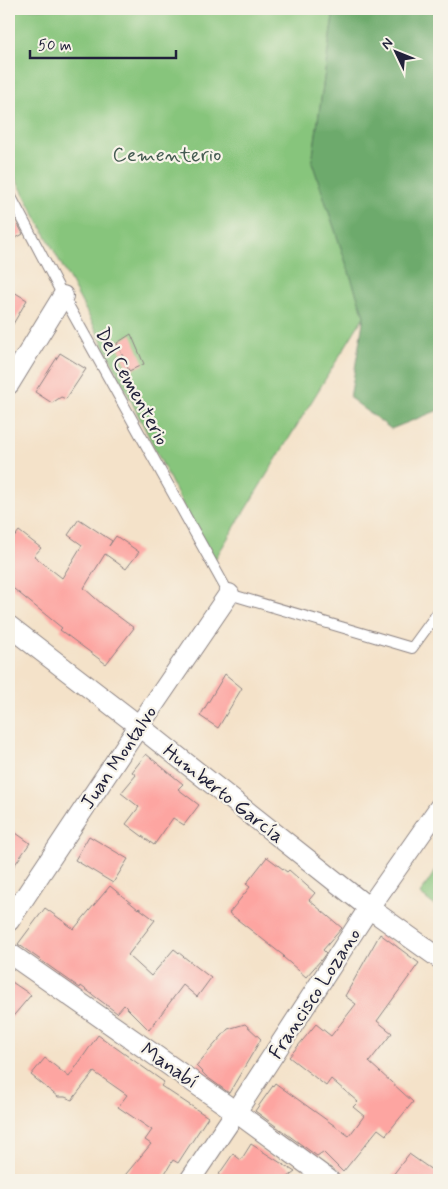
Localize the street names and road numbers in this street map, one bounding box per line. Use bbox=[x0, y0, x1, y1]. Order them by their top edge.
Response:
street label: Del Cementerio bbox=[88, 323, 175, 450]
street label: Juan Montalvo bbox=[75, 701, 164, 815]
street label: Humberto García bbox=[157, 738, 289, 850]
street label: Francisco Lozano bbox=[263, 923, 368, 1065]
street label: Manabí bbox=[135, 1037, 203, 1096]

